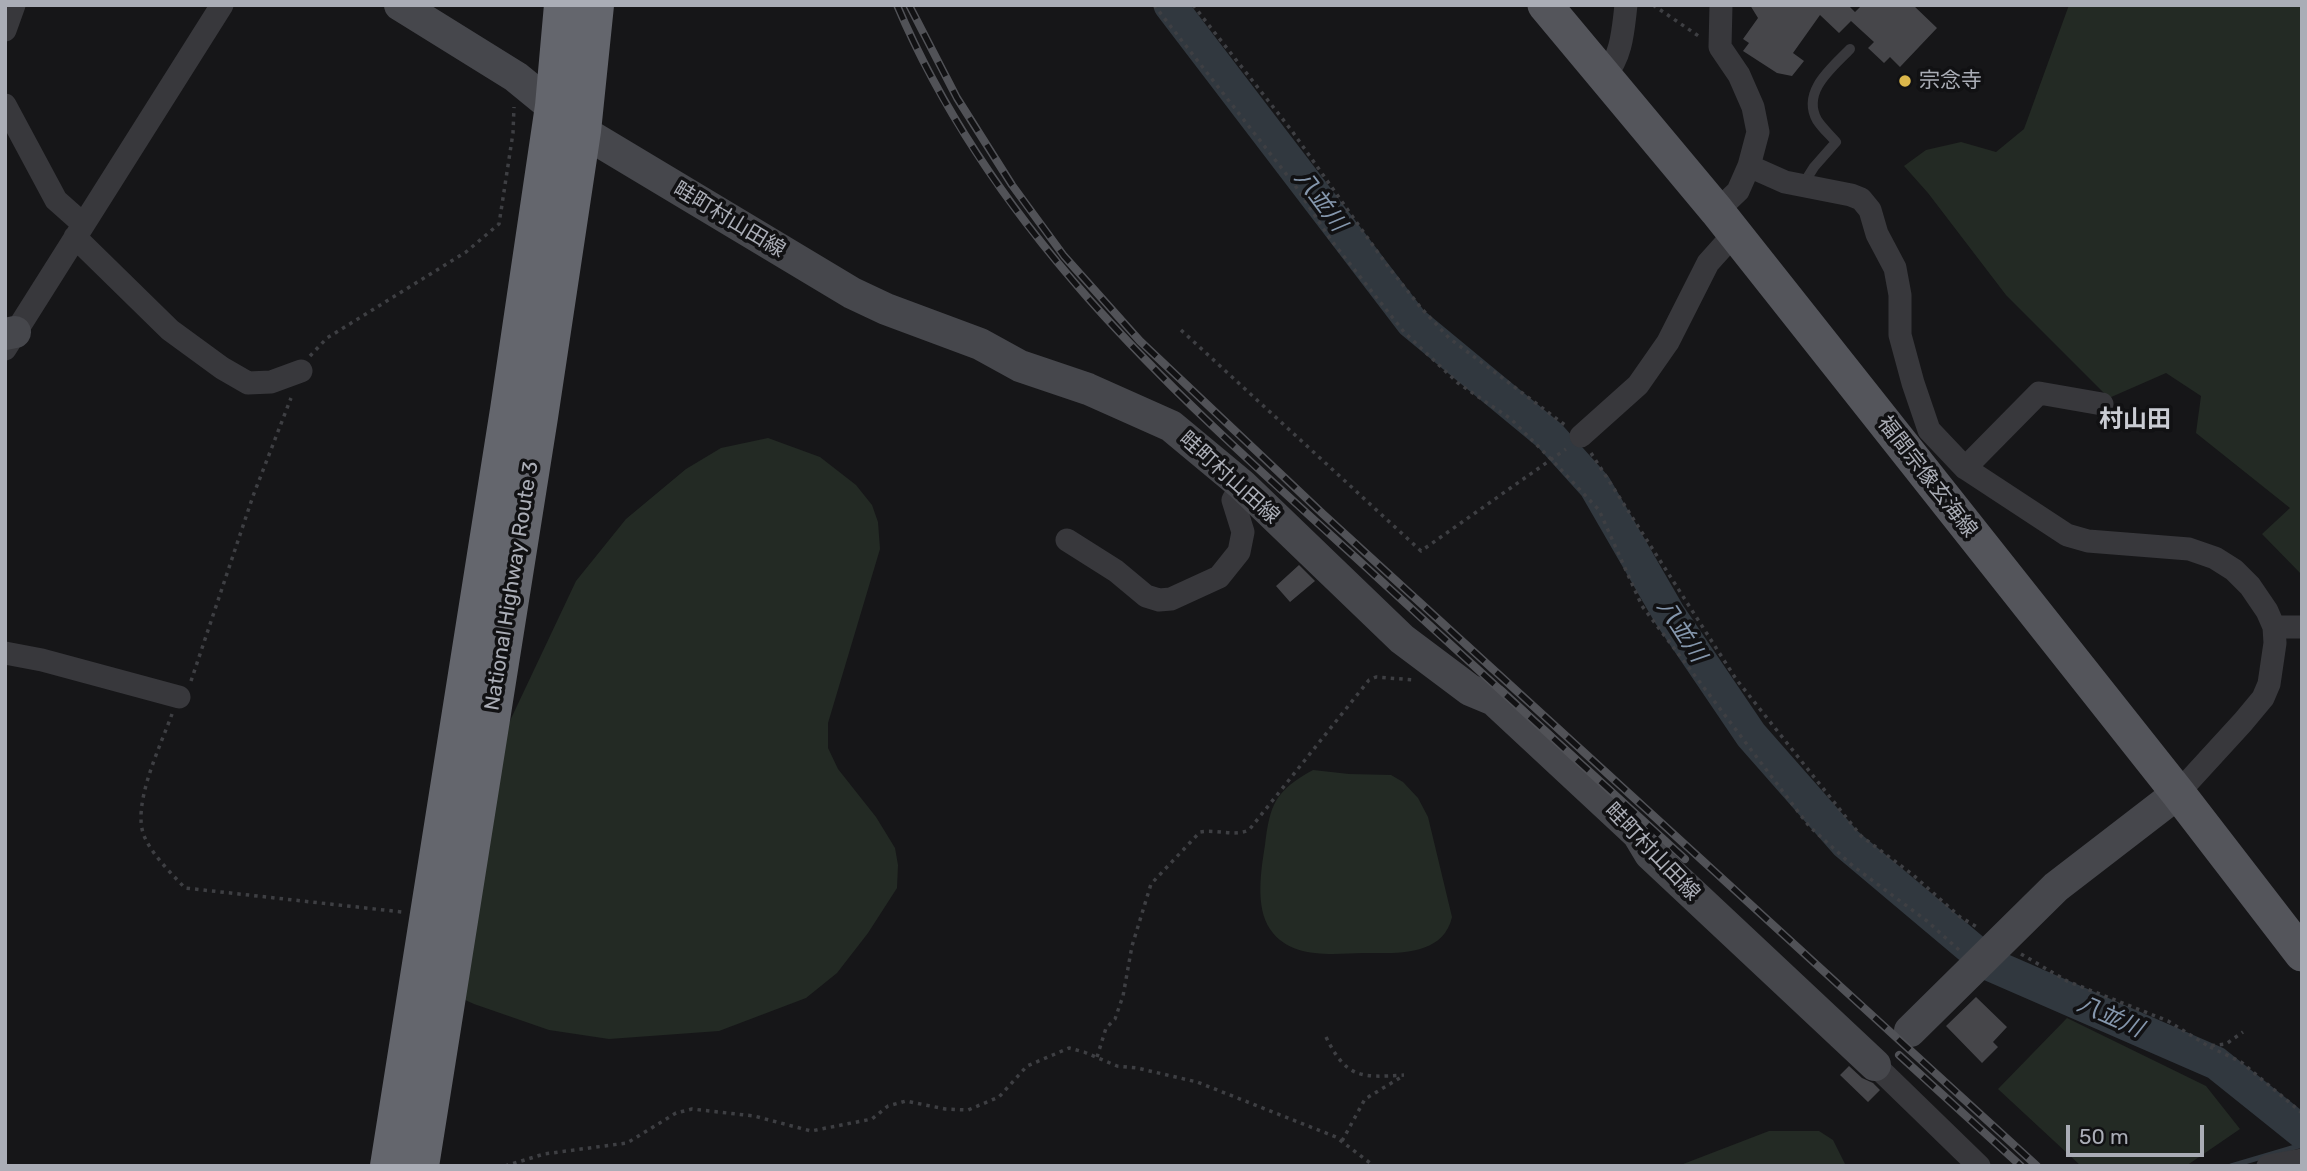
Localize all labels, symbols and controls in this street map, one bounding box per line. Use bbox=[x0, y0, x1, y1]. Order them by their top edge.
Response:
place label: 宗念寺 bbox=[1919, 68, 1982, 94]
marker: 宗念寺 bbox=[1897, 73, 1913, 89]
water label: 八並川 bbox=[1288, 165, 1352, 237]
street label: 畦町村山田線 bbox=[669, 177, 789, 263]
district label: 村山田 bbox=[2099, 406, 2171, 434]
street label: 福間宗像玄海線 bbox=[1872, 411, 1982, 543]
street label: 畦町村山田線 bbox=[1174, 426, 1284, 530]
street label: National Highway Route 3 bbox=[480, 460, 544, 712]
water label: 八並川 bbox=[1651, 595, 1711, 667]
street label: 畦町村山田線 bbox=[1599, 798, 1705, 906]
water label: 八並川 bbox=[2073, 990, 2147, 1044]
scale bar bbox=[2069, 1112, 2207, 1156]
text: 50 m bbox=[2079, 1124, 2129, 1149]

